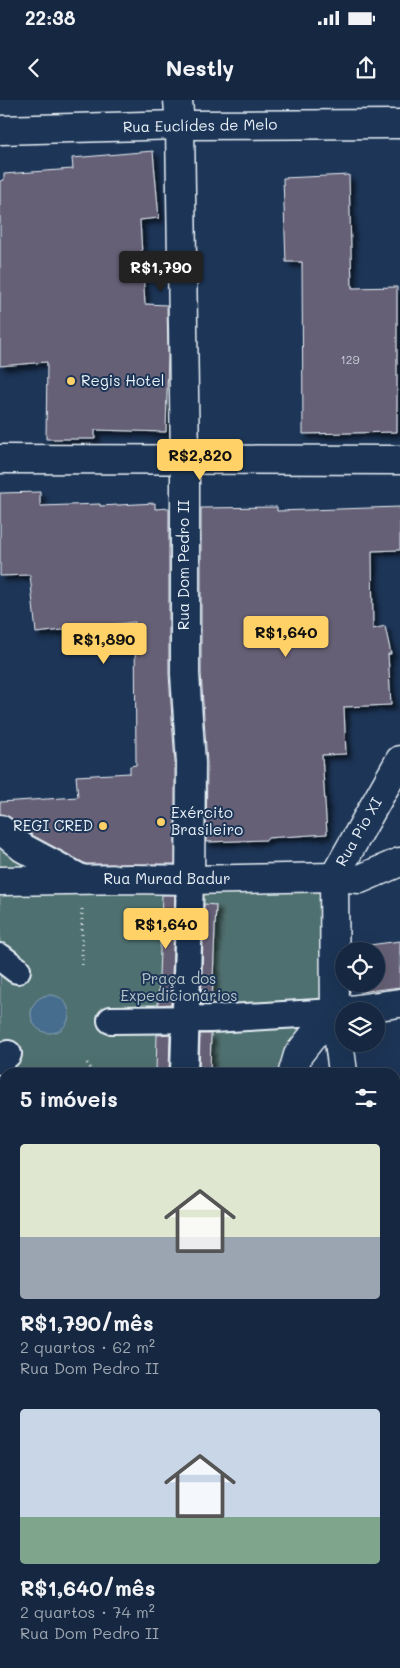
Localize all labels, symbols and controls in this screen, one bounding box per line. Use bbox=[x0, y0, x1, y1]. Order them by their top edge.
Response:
text: 22:38 bbox=[25, 5, 75, 30]
text: Nestly bbox=[166, 53, 234, 82]
icon: back bbox=[20, 54, 48, 82]
icon: share bbox=[352, 54, 380, 82]
street label: Rua Euclídes de Melo bbox=[123, 114, 277, 136]
pin: R$1,790 bbox=[115, 250, 207, 293]
text: R$1,790 bbox=[130, 256, 192, 277]
house number: 129 bbox=[340, 351, 360, 367]
place label: Regis Hotel bbox=[81, 370, 165, 390]
marker: Regis Hotel bbox=[65, 375, 77, 387]
pin: R$2,820 bbox=[154, 438, 246, 481]
text: R$2,820 bbox=[168, 444, 232, 465]
street label: Rua Dom Pedro II bbox=[173, 499, 193, 630]
pin: R$1,640 bbox=[240, 616, 332, 658]
text: R$1,640 bbox=[254, 621, 318, 642]
pin: R$1,890 bbox=[58, 622, 150, 665]
text: R$1,890 bbox=[73, 628, 135, 649]
street label: Rua Pio XI bbox=[330, 793, 386, 869]
place label: Exército Brasileiro bbox=[171, 802, 243, 839]
place label: REGI CRED bbox=[13, 815, 93, 835]
marker: Exército Brasileiro bbox=[155, 816, 167, 828]
marker: REGI CRED bbox=[97, 820, 109, 832]
street label: Rua Murad Badur bbox=[103, 868, 231, 888]
pin: R$1,640 bbox=[120, 908, 212, 950]
text: R$1,640 bbox=[134, 913, 198, 934]
map controls bbox=[335, 942, 385, 1052]
button: locate bbox=[335, 942, 385, 992]
park label: Praça dos Expedicionários bbox=[120, 968, 238, 1005]
button: layers bbox=[335, 1002, 385, 1052]
icon: filters bbox=[352, 1084, 380, 1112]
text: 5 imóveis bbox=[20, 1085, 118, 1112]
icon: home bbox=[155, 1176, 245, 1266]
text: R$1,790/mês bbox=[20, 1309, 154, 1336]
text: 2 quartos · 62 m² bbox=[20, 1336, 155, 1357]
text: Rua Dom Pedro II bbox=[20, 1357, 159, 1378]
icon: home bbox=[155, 1441, 245, 1531]
text: R$1,640/mês bbox=[20, 1574, 155, 1601]
text: 2 quartos · 74 m² bbox=[20, 1601, 155, 1622]
text: Rua Dom Pedro II bbox=[20, 1622, 159, 1643]

